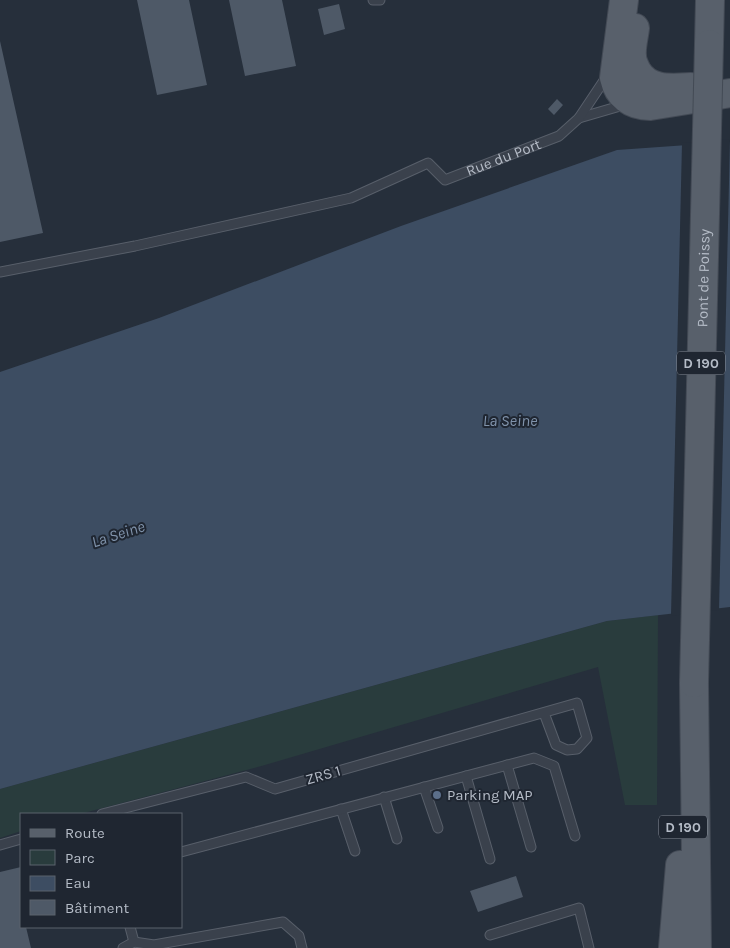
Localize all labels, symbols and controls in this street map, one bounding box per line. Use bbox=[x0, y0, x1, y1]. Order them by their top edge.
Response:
street label: Rue du Port bbox=[463, 135, 544, 180]
street label: Pont de Poissy bbox=[693, 229, 714, 328]
road number: D 190 bbox=[677, 352, 725, 374]
water label: La Seine bbox=[483, 411, 538, 430]
water label: La Seine bbox=[89, 516, 148, 551]
street label: ZRS 1 bbox=[303, 761, 343, 789]
place label: Parking MAP bbox=[447, 786, 533, 804]
marker: Parking MAP bbox=[431, 789, 443, 801]
legend bbox=[20, 813, 182, 928]
road number: D 190 bbox=[659, 816, 707, 839]
text: Route bbox=[65, 824, 105, 842]
text: Parc bbox=[65, 849, 95, 867]
text: Eau bbox=[65, 874, 91, 892]
text: Bâtiment bbox=[65, 899, 129, 917]

